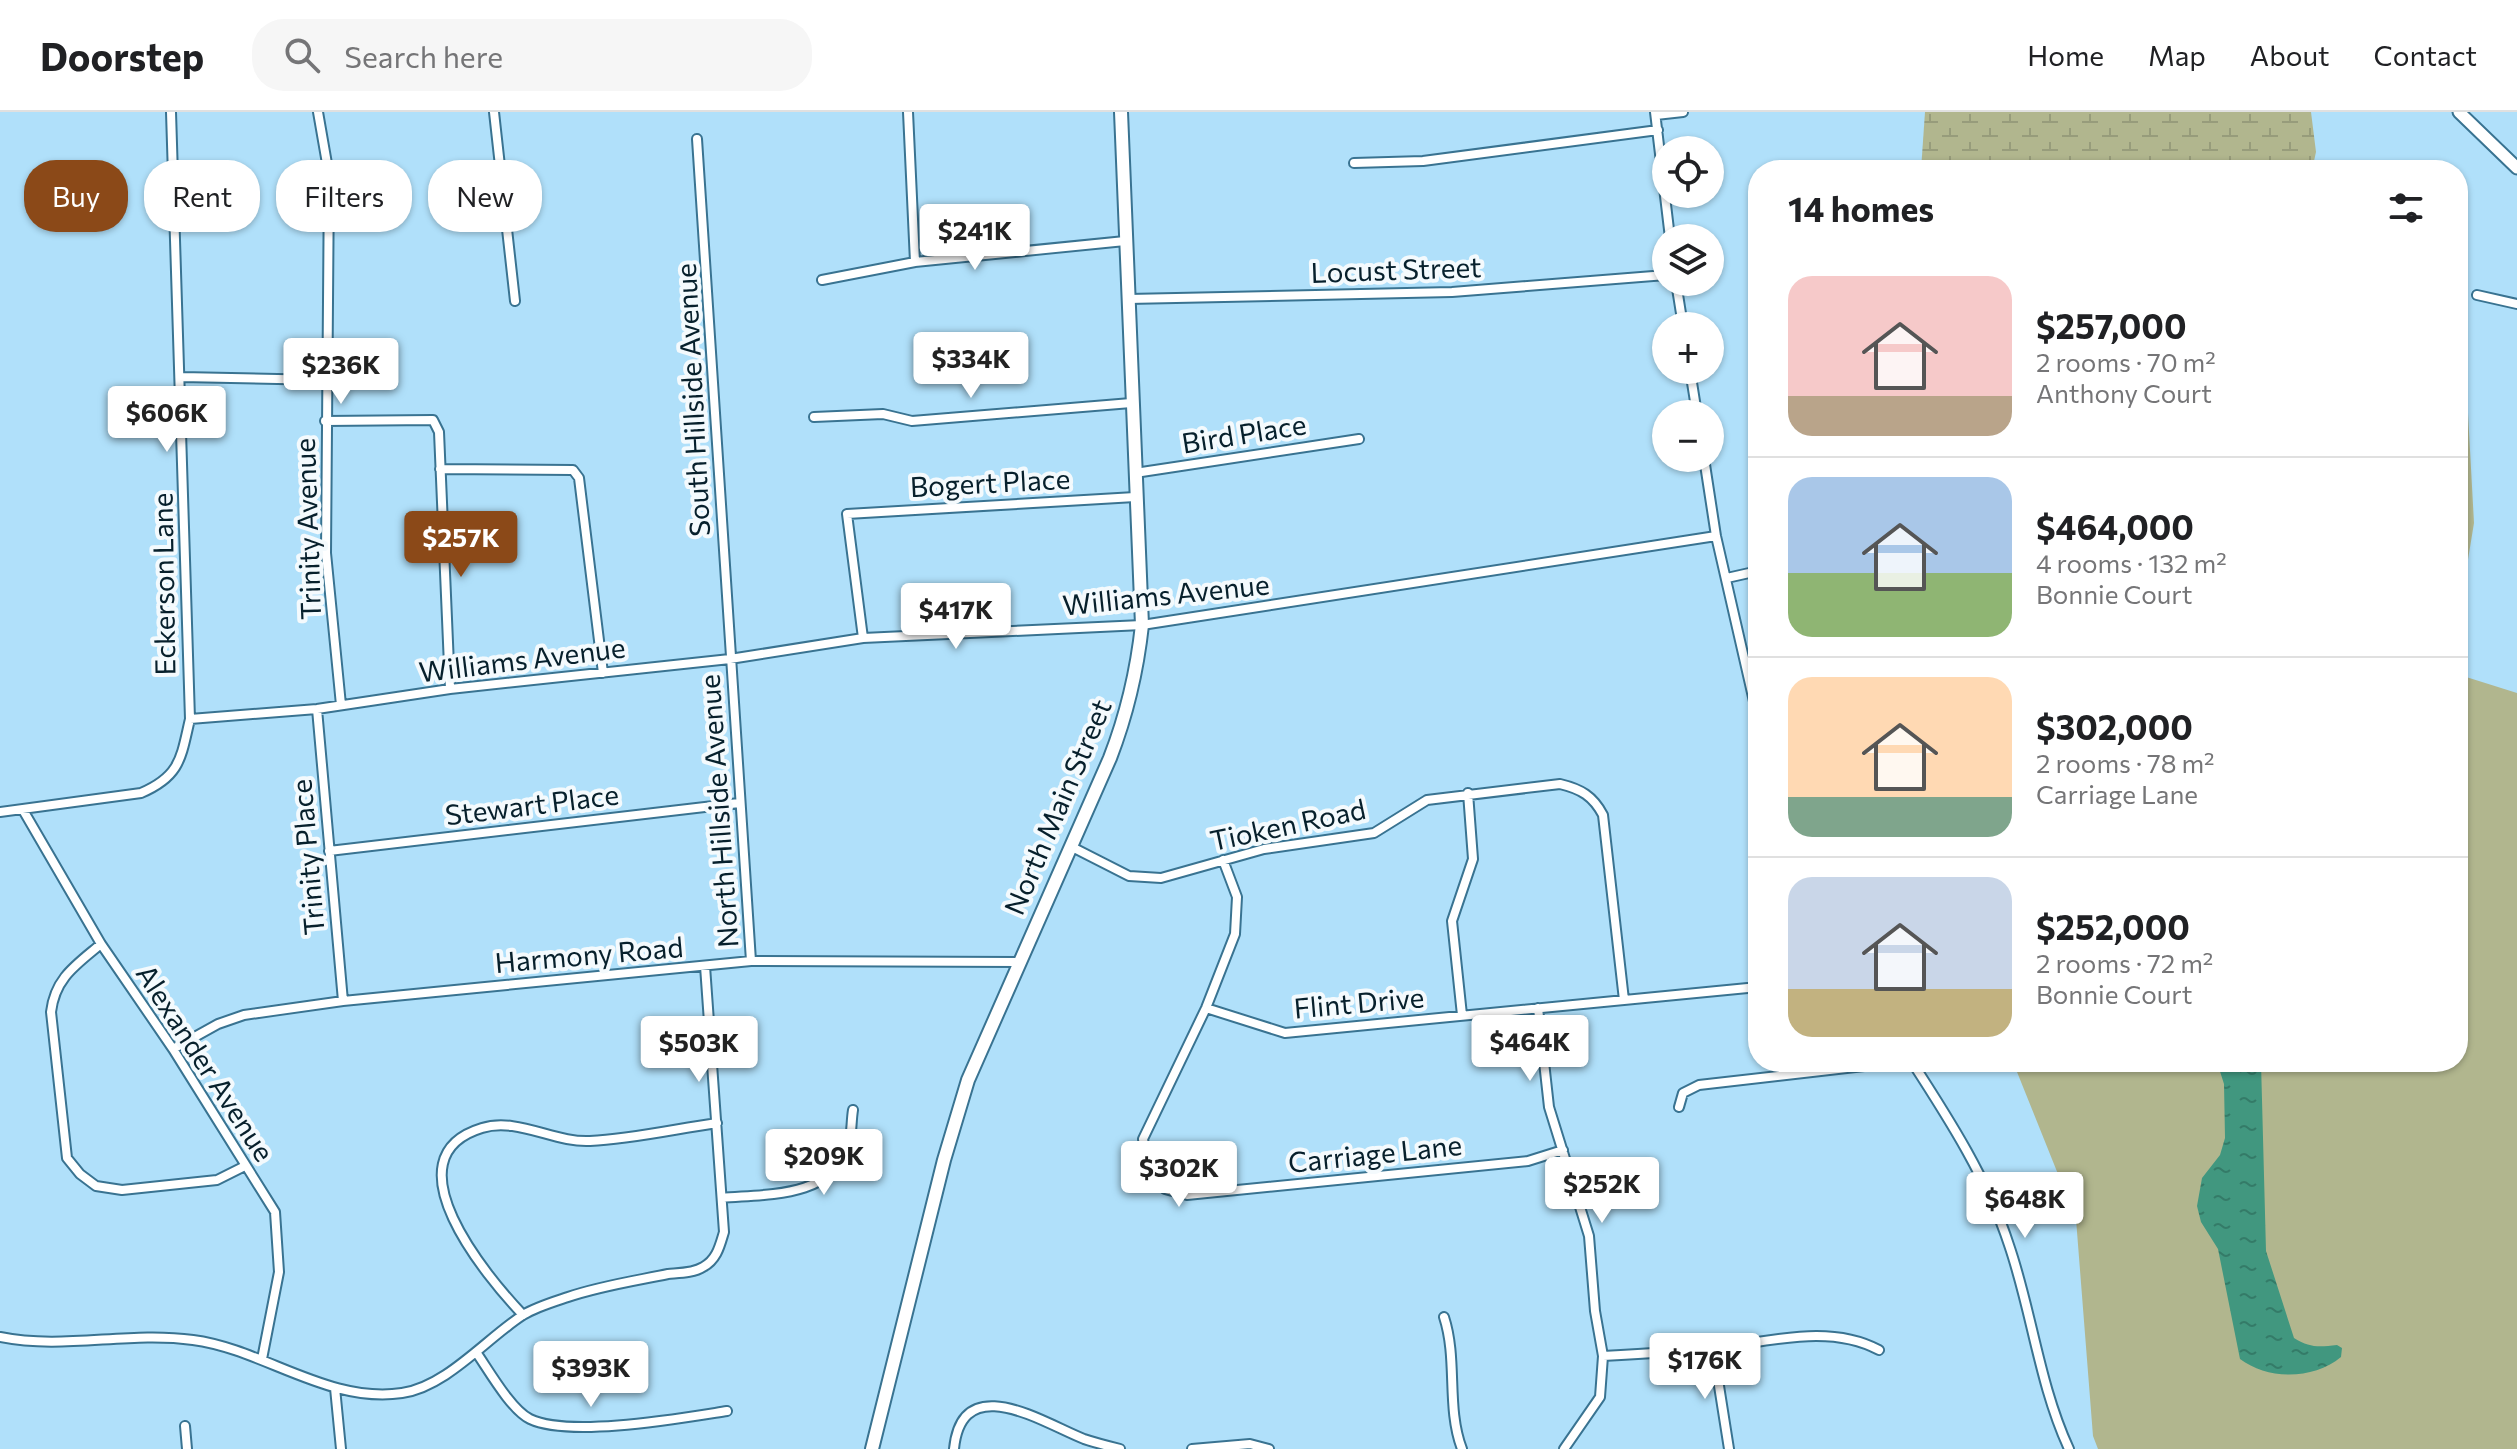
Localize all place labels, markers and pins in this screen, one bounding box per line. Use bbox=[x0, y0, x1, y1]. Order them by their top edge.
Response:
pin: $241K bbox=[919, 204, 1031, 272]
pin: $334K bbox=[915, 332, 1027, 400]
pin: $236K bbox=[285, 338, 397, 406]
pin: $606K bbox=[111, 386, 223, 454]
pin: $257K bbox=[405, 511, 517, 579]
pin: $417K bbox=[900, 583, 1012, 651]
pin: $464K bbox=[1474, 1015, 1586, 1083]
pin: $503K bbox=[643, 1016, 755, 1084]
pin: $209K bbox=[768, 1129, 880, 1197]
pin: $302K bbox=[1123, 1141, 1235, 1209]
pin: $252K bbox=[1546, 1157, 1658, 1225]
pin: $648K bbox=[1969, 1172, 2081, 1240]
pin: $176K bbox=[1649, 1333, 1761, 1401]
pin: $393K bbox=[535, 1341, 647, 1409]

